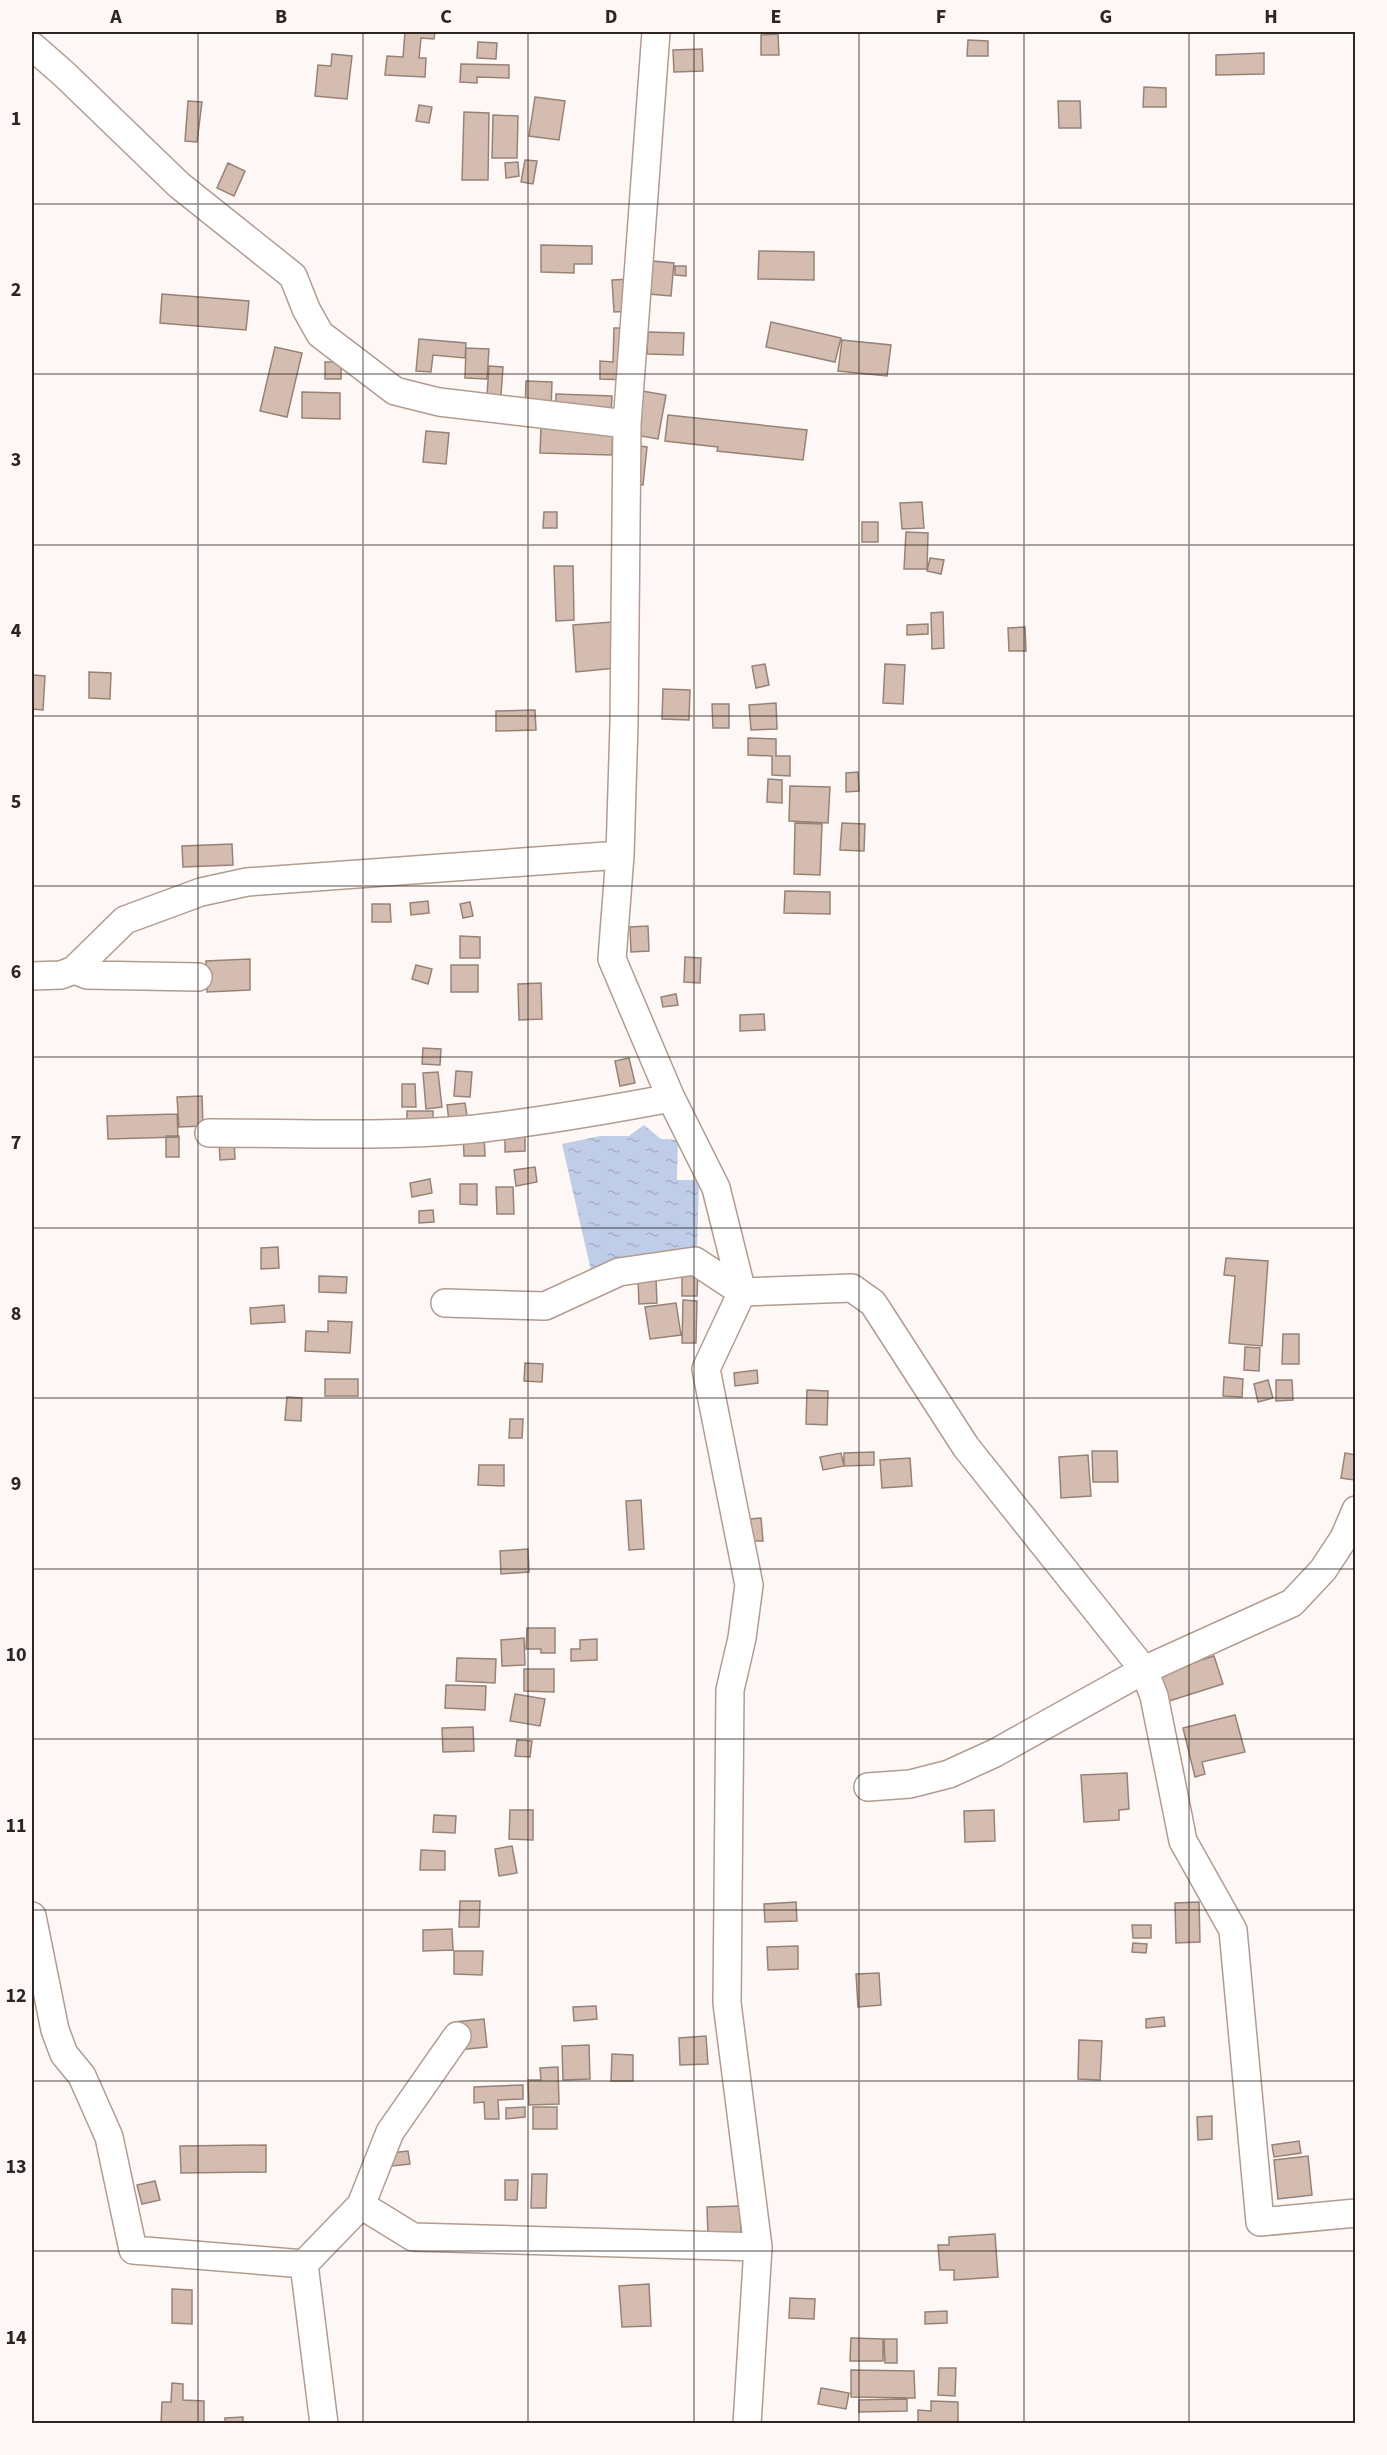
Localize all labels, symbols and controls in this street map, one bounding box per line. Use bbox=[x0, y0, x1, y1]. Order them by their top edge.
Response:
text: A bbox=[109, 3, 122, 31]
text: B bbox=[275, 3, 287, 31]
text: C bbox=[440, 3, 452, 31]
text: D bbox=[605, 3, 617, 31]
text: E bbox=[771, 3, 781, 31]
text: F bbox=[936, 3, 946, 31]
text: G bbox=[1100, 3, 1112, 31]
text: H bbox=[1264, 3, 1278, 31]
text: 1 bbox=[11, 105, 21, 133]
text: 2 bbox=[11, 276, 21, 304]
text: 3 bbox=[11, 446, 21, 474]
text: 4 bbox=[11, 617, 22, 645]
text: 5 bbox=[11, 788, 21, 816]
text: 6 bbox=[11, 958, 21, 986]
text: 7 bbox=[11, 1129, 21, 1157]
text: 8 bbox=[11, 1300, 21, 1328]
text: 9 bbox=[11, 1470, 21, 1498]
text: 10 bbox=[5, 1641, 27, 1669]
text: 11 bbox=[5, 1812, 27, 1840]
text: 12 bbox=[5, 1982, 27, 2010]
text: 13 bbox=[5, 2153, 27, 2181]
text: 14 bbox=[5, 2324, 27, 2352]

